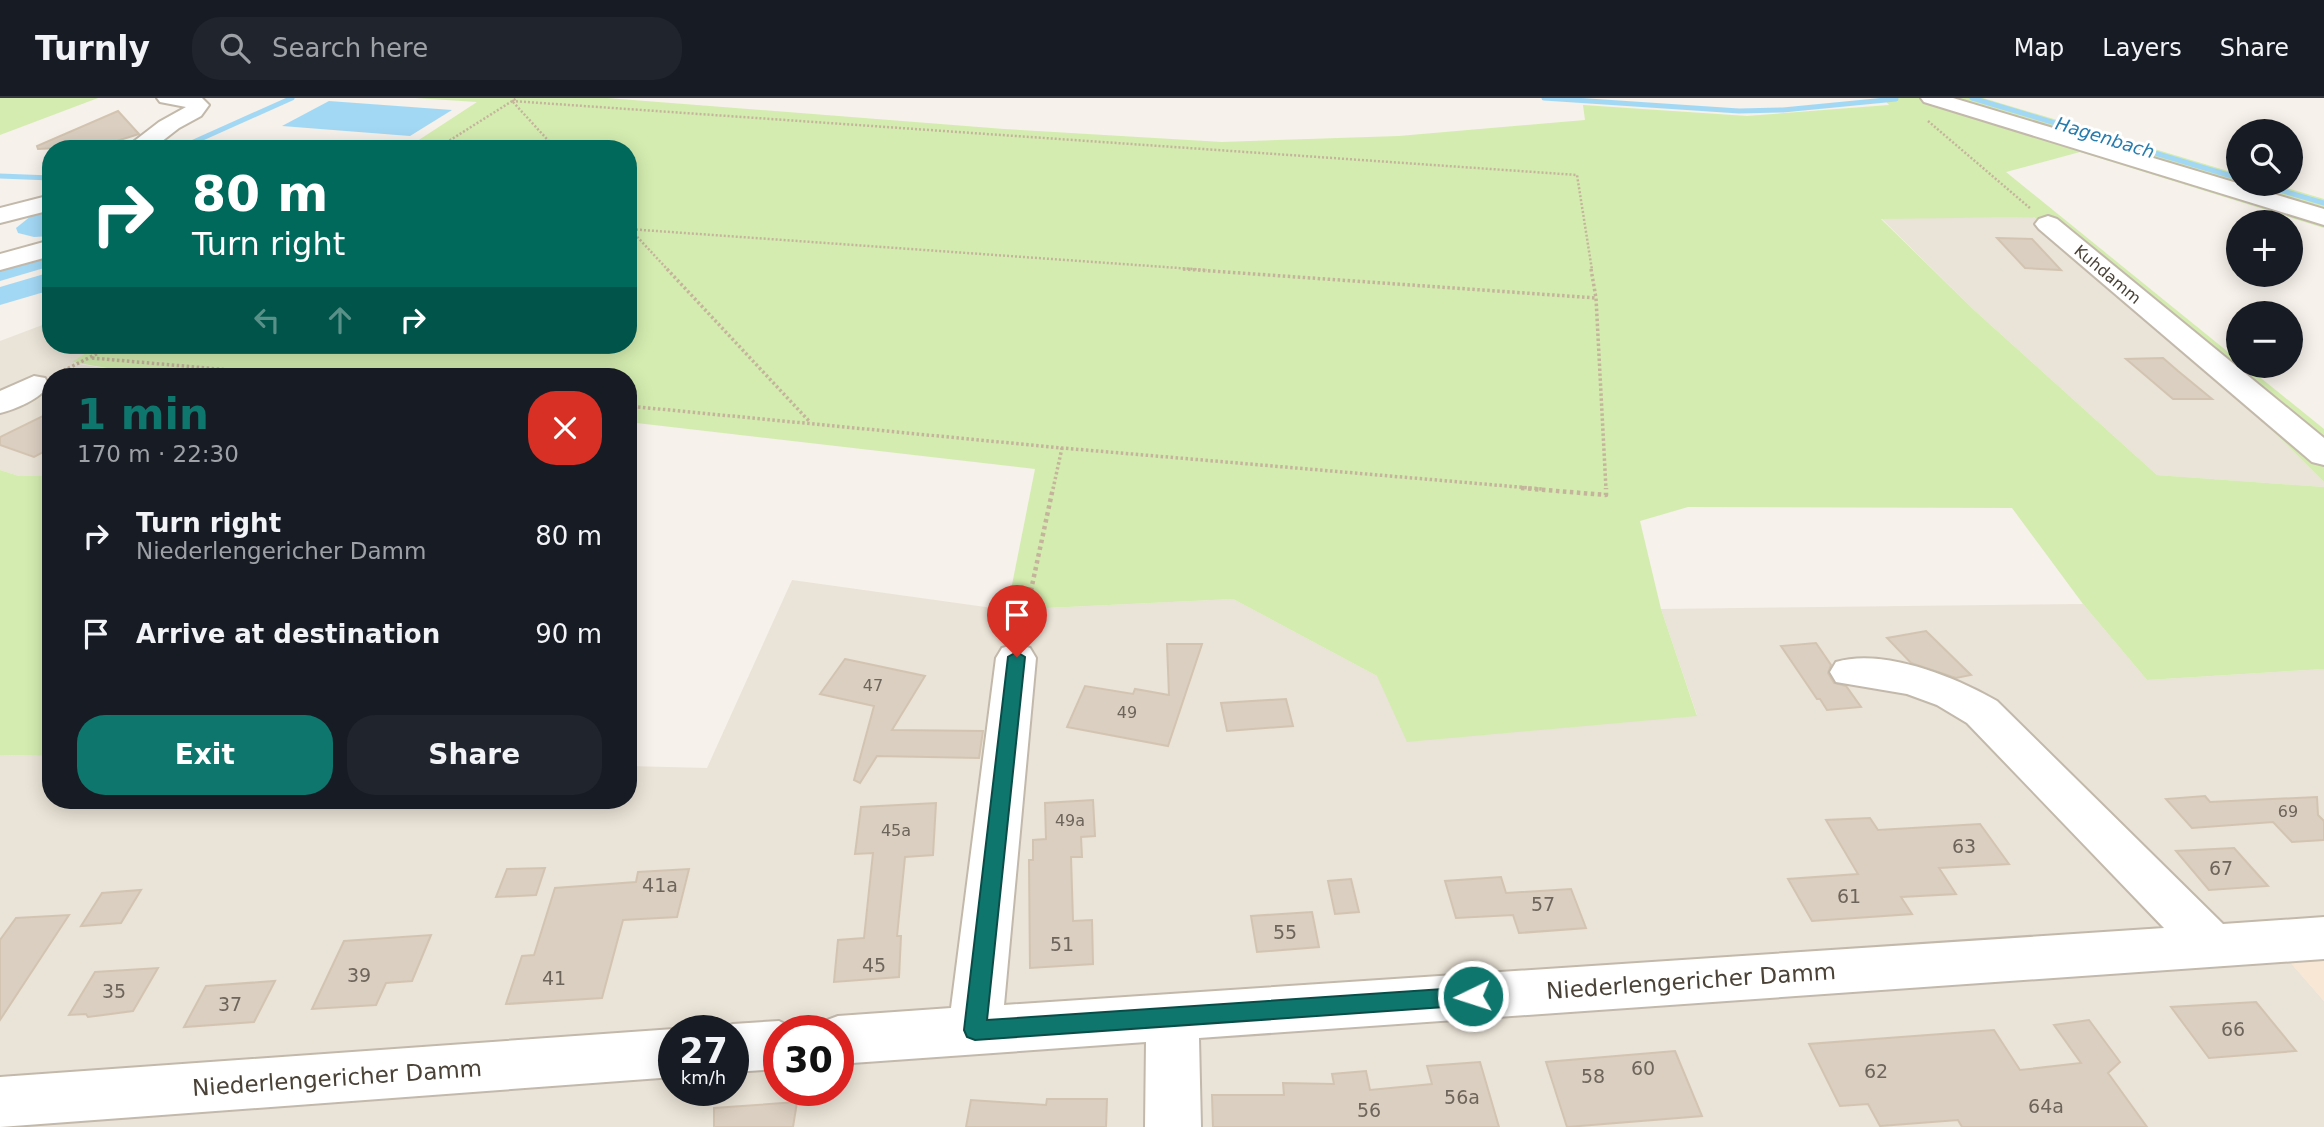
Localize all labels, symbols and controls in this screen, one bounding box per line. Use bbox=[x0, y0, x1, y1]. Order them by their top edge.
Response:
search box bbox=[192, 17, 682, 80]
text: Turnly bbox=[35, 29, 150, 68]
icon: search bbox=[216, 29, 254, 67]
text: Search here bbox=[272, 33, 428, 63]
text: Map bbox=[2014, 34, 2064, 62]
text: Layers bbox=[2102, 34, 2182, 62]
text: Share bbox=[2220, 34, 2289, 62]
water label: Hagenbach bbox=[2053, 113, 2157, 163]
map controls bbox=[2226, 119, 2303, 378]
button: search bbox=[2226, 119, 2303, 196]
text: 80 m bbox=[192, 166, 328, 223]
icon: right bbox=[77, 168, 168, 259]
button: + bbox=[2226, 210, 2303, 287]
text: Turn right bbox=[192, 225, 345, 263]
street label: Kuhdamm bbox=[2071, 241, 2145, 308]
icon: left bbox=[248, 301, 286, 339]
icon: ahead bbox=[321, 301, 359, 339]
icon: right bbox=[394, 301, 432, 339]
button: − bbox=[2226, 301, 2303, 378]
text: 1 min bbox=[77, 390, 209, 439]
button: close bbox=[528, 391, 602, 465]
text: 170 m · 22:30 bbox=[77, 441, 239, 467]
text: Turn right bbox=[136, 508, 281, 538]
icon: right bbox=[77, 517, 115, 555]
text: 80 m bbox=[535, 521, 602, 551]
text: Niederlengericher Damm bbox=[136, 538, 426, 564]
pin bbox=[987, 585, 1047, 657]
icon: arrive bbox=[998, 596, 1036, 634]
icon: arrive bbox=[77, 615, 115, 653]
text: Arrive at destination bbox=[136, 619, 440, 649]
text: 90 m bbox=[535, 619, 602, 649]
house number: 47 bbox=[863, 676, 883, 695]
house number: 49 bbox=[1117, 703, 1137, 722]
button: Exit bbox=[77, 715, 333, 795]
button: Share bbox=[347, 715, 602, 795]
house number: 69 bbox=[2278, 802, 2298, 821]
house number: 49a bbox=[1055, 811, 1085, 830]
house number: 45a bbox=[881, 821, 911, 840]
house number: 63 bbox=[1952, 835, 1976, 857]
house number: 67 bbox=[2209, 857, 2233, 879]
house number: 41a bbox=[642, 874, 678, 896]
house number: 61 bbox=[1837, 885, 1861, 907]
house number: 57 bbox=[1531, 893, 1555, 915]
house number: 55 bbox=[1273, 921, 1297, 943]
house number: 51 bbox=[1050, 933, 1074, 955]
house number: 45 bbox=[862, 954, 886, 976]
street label: Niederlengericher Damm bbox=[1545, 958, 1837, 1004]
position arrow bbox=[1436, 959, 1510, 1033]
house number: 39 bbox=[347, 964, 371, 986]
house number: 41 bbox=[542, 967, 566, 989]
house number: 35 bbox=[102, 980, 126, 1002]
house number: 37 bbox=[218, 993, 242, 1015]
speed limit sign: 30 bbox=[763, 1015, 854, 1106]
house number: 66 bbox=[2221, 1018, 2245, 1040]
text: 27 bbox=[679, 1031, 728, 1071]
street label: Niederlengericher Damm bbox=[191, 1055, 483, 1101]
house number: 60 bbox=[1631, 1057, 1655, 1079]
house number: 62 bbox=[1864, 1060, 1888, 1082]
house number: 58 bbox=[1581, 1065, 1605, 1087]
text: km/h bbox=[681, 1067, 726, 1088]
house number: 56a bbox=[1444, 1086, 1480, 1108]
house number: 64a bbox=[2028, 1095, 2064, 1117]
house number: 56 bbox=[1357, 1099, 1381, 1121]

